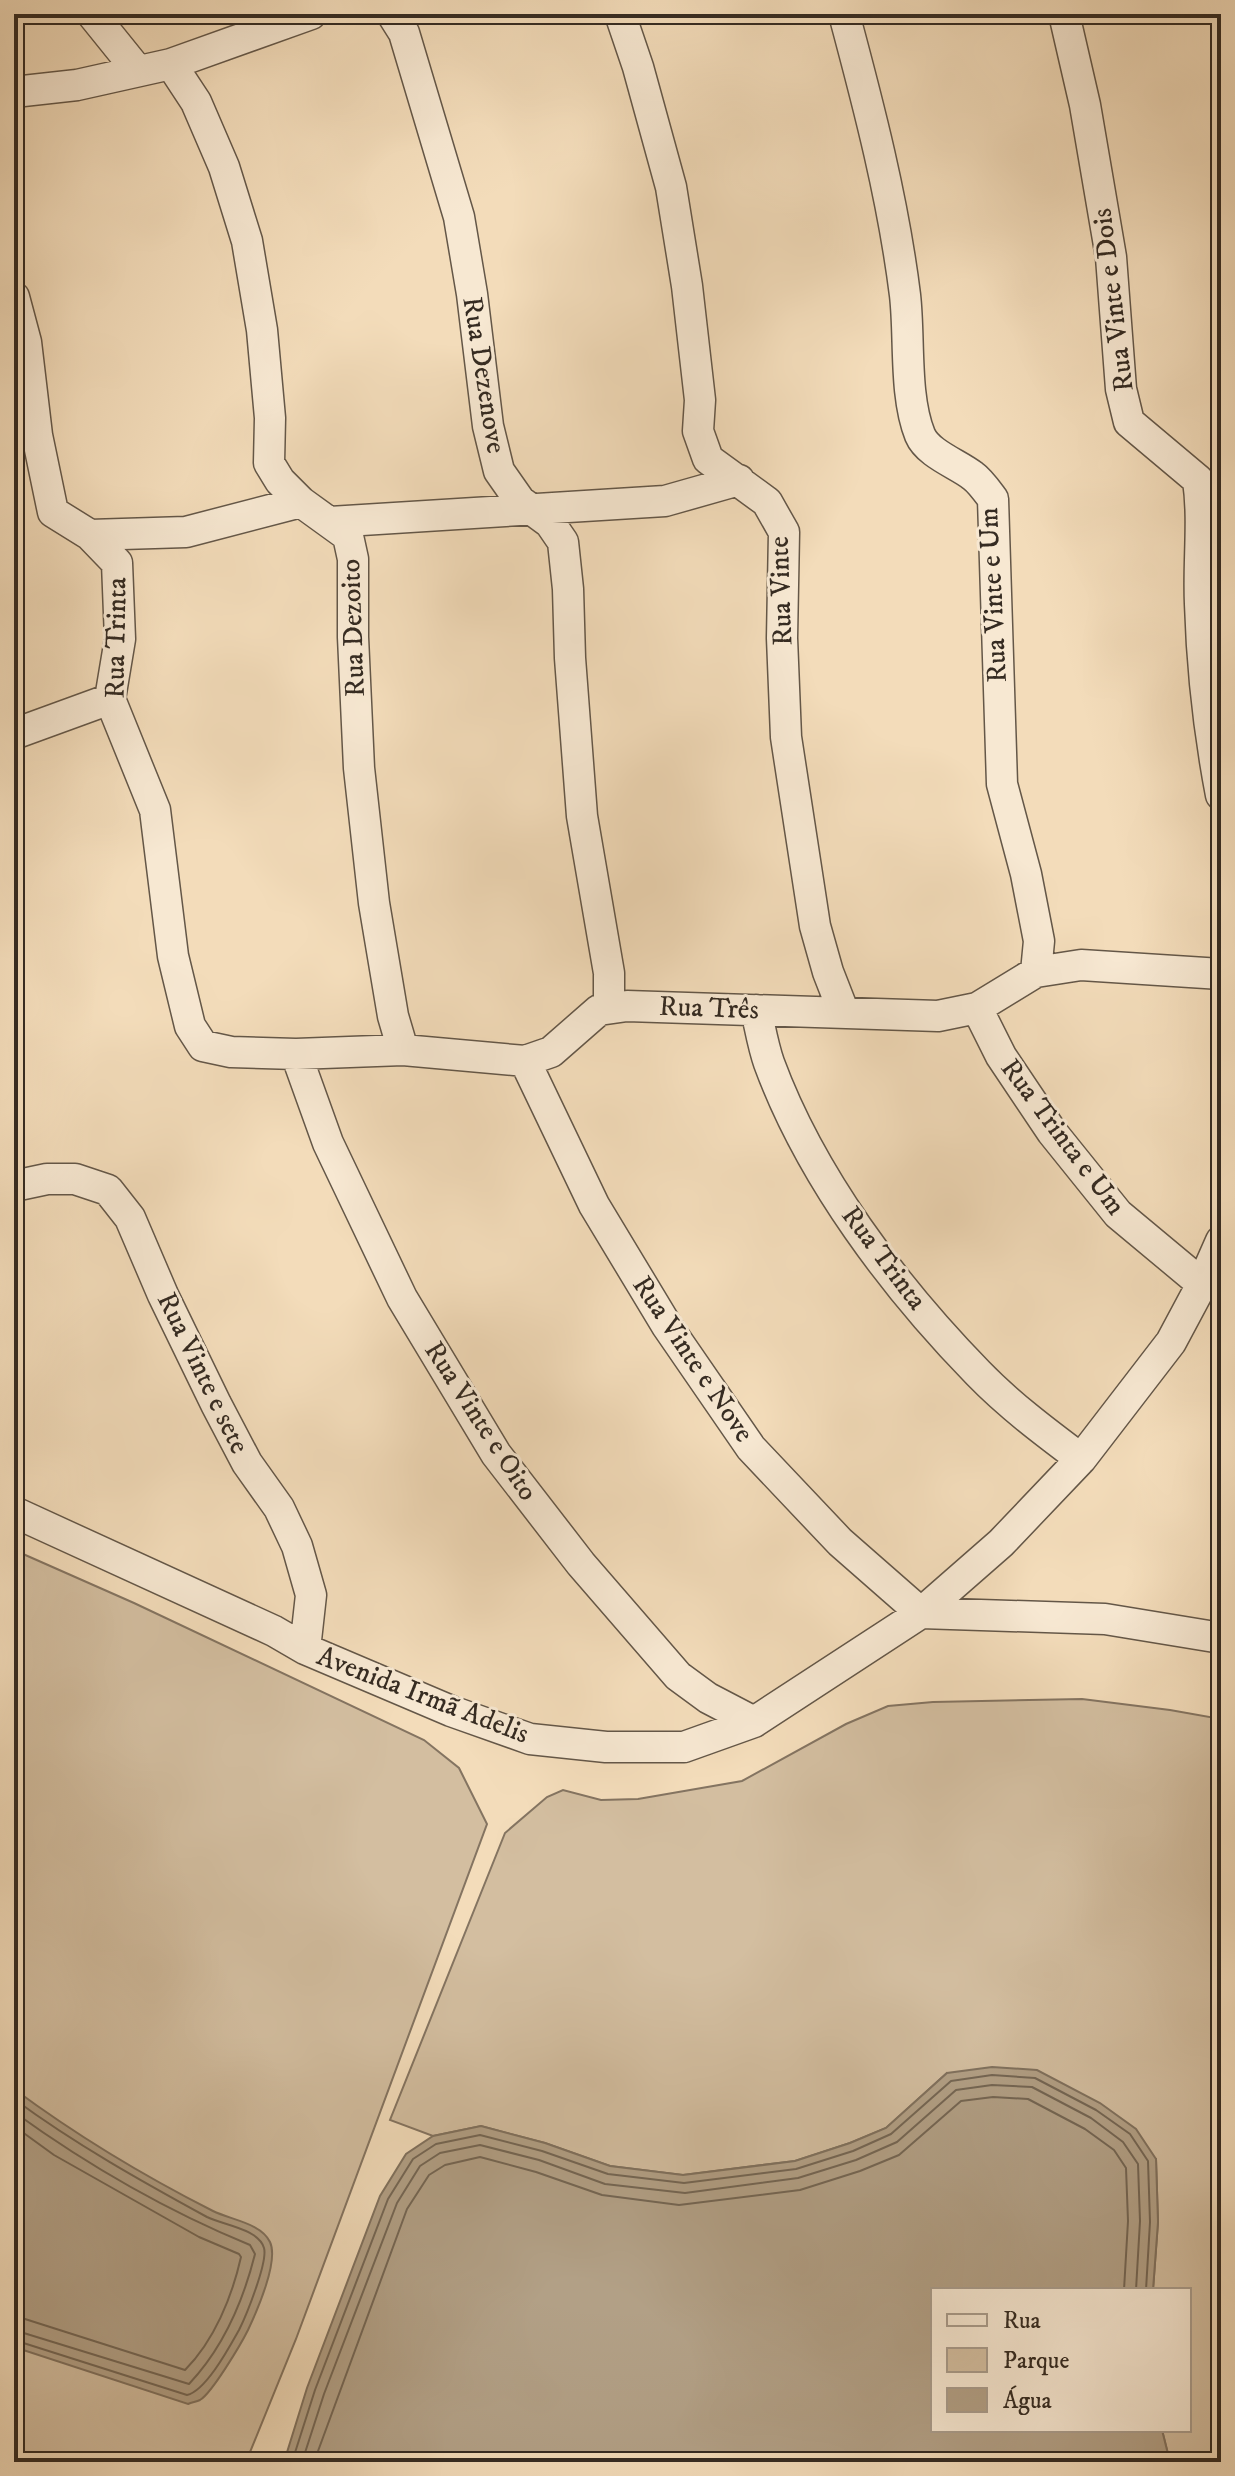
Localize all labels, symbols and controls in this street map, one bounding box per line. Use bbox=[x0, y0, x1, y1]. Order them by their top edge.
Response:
street label: Rua Vinte e Dois bbox=[1084, 206, 1142, 394]
street label: Rua Dezenove bbox=[454, 294, 514, 456]
street label: Rua Vinte e Um bbox=[971, 506, 1015, 684]
street label: Rua Vinte bbox=[762, 536, 800, 646]
street label: Rua Dezoito bbox=[333, 558, 373, 698]
street label: Rua Trinta bbox=[97, 577, 135, 699]
street label: Rua Três bbox=[659, 989, 759, 1027]
street label: Rua Trinta e Um bbox=[993, 1052, 1133, 1222]
street label: Rua Trinta bbox=[834, 1199, 935, 1317]
street label: Rua Vinte e Nove bbox=[624, 1269, 762, 1449]
street label: Rua Vinte e sete bbox=[149, 1287, 257, 1459]
street label: Rua Vinte e Oito bbox=[417, 1335, 545, 1507]
street label: Avenida Irmã Adelis bbox=[312, 1639, 534, 1751]
legend bbox=[931, 2288, 1191, 2432]
text: Rua bbox=[1003, 2306, 1042, 2336]
text: Parque bbox=[1003, 2346, 1069, 2376]
text: Água bbox=[1003, 2385, 1053, 2416]

